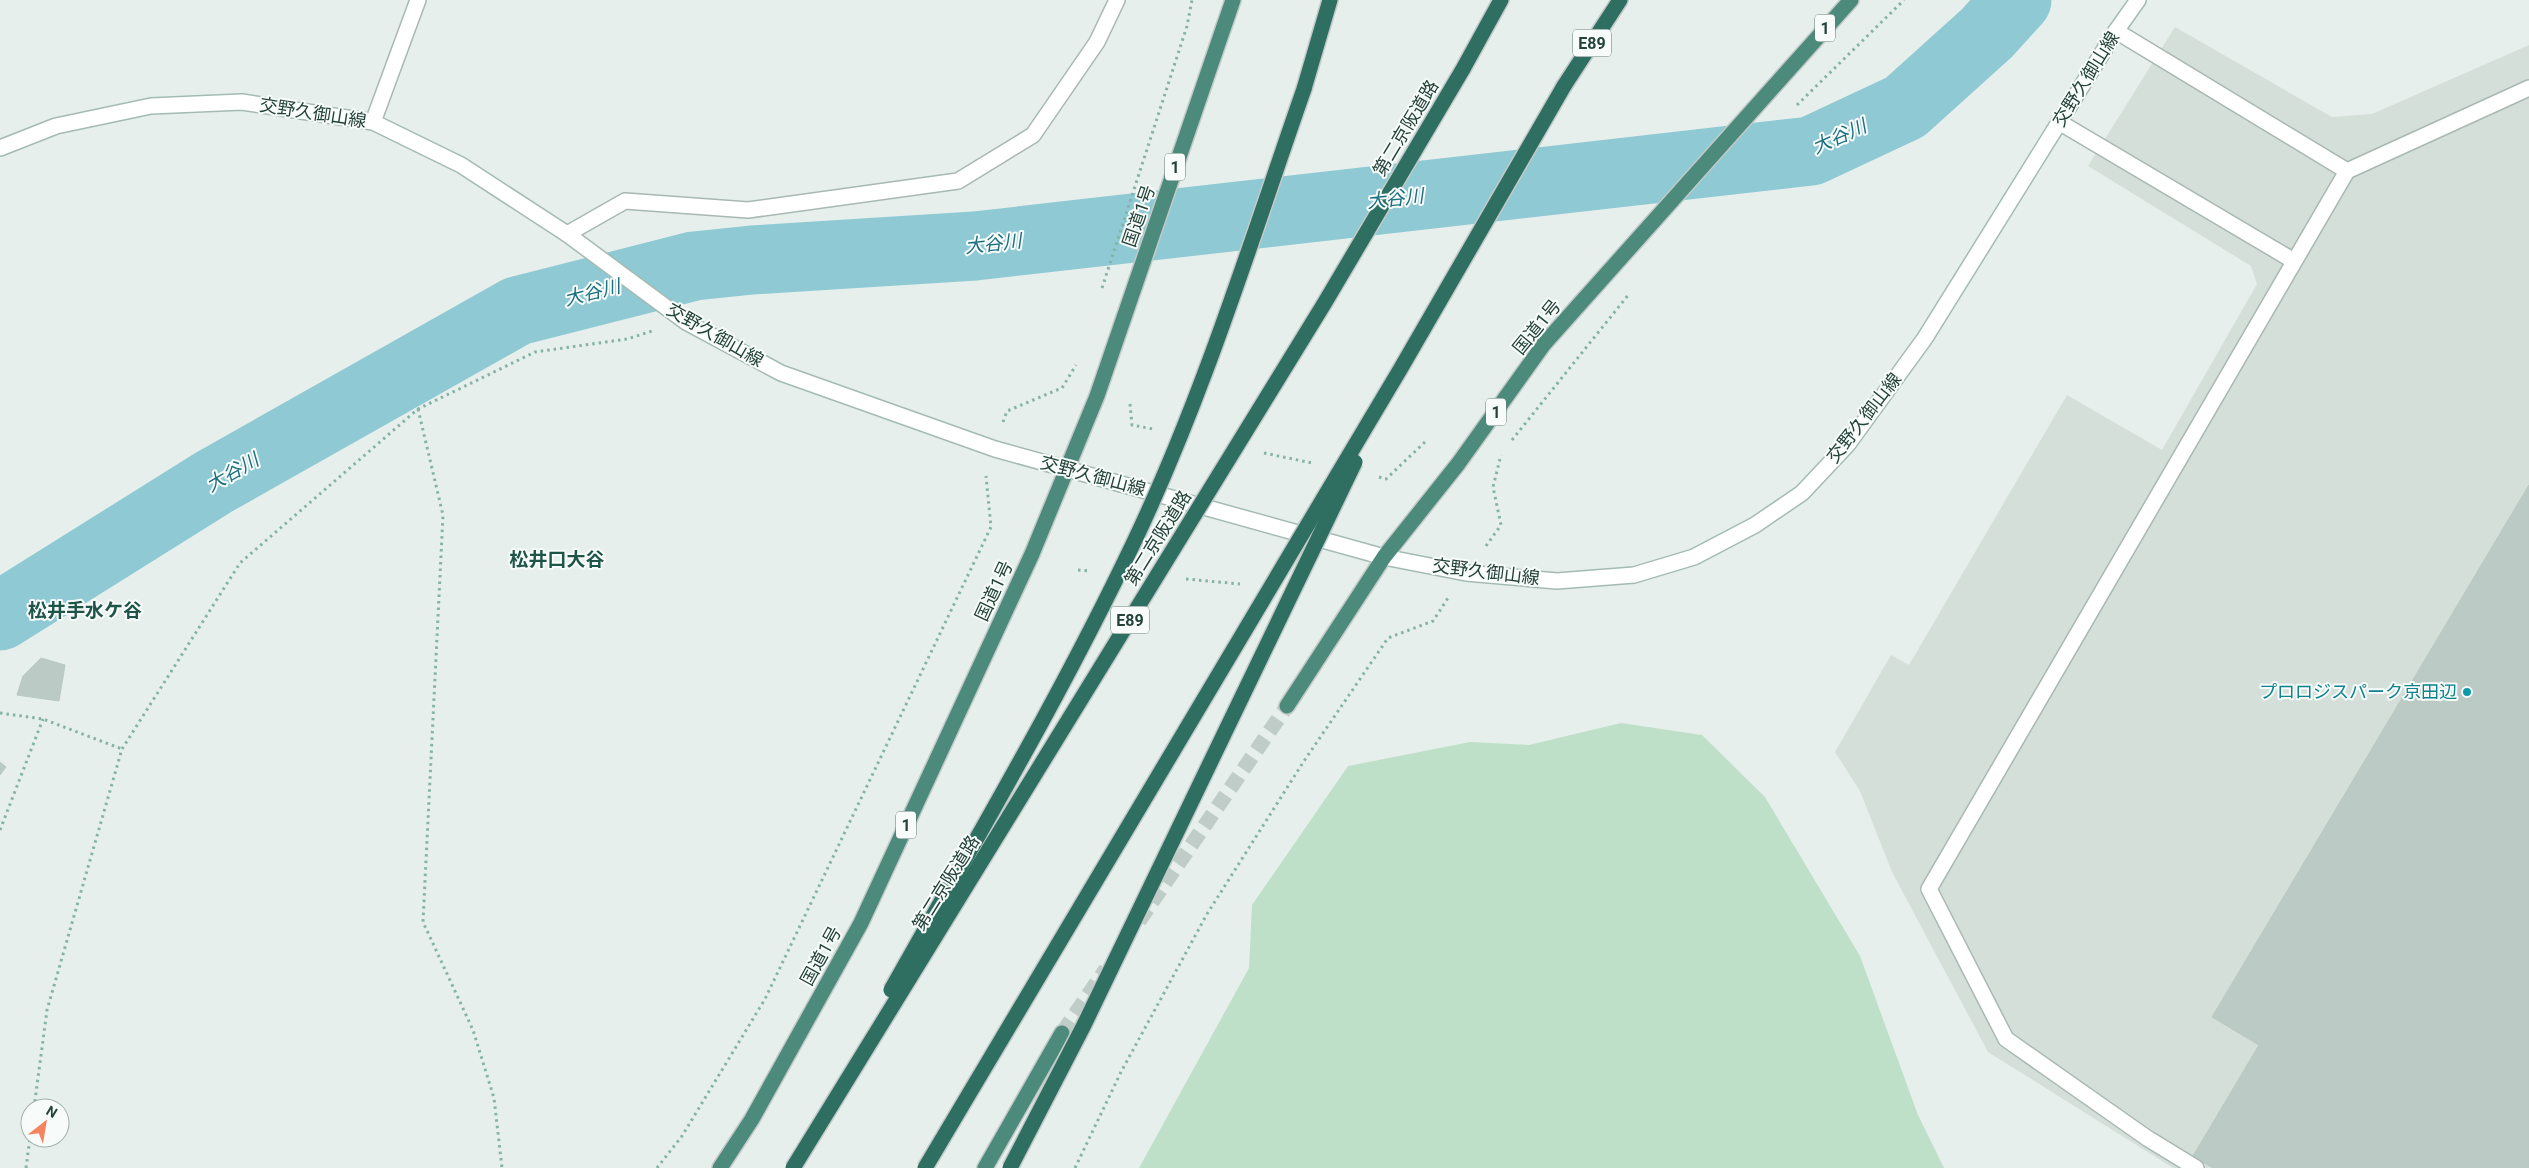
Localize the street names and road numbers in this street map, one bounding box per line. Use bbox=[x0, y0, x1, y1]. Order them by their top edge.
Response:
road number: 1 bbox=[1815, 14, 1835, 42]
street label: 交野久御山線 bbox=[2048, 27, 2123, 130]
road number: E89 bbox=[1573, 29, 1611, 56]
street label: 第二京阪道路 bbox=[1369, 76, 1442, 179]
street label: 交野久御山線 bbox=[258, 94, 368, 131]
road number: 1 bbox=[1165, 154, 1185, 180]
street label: 国道1号 bbox=[1118, 182, 1159, 250]
street label: 国道1号 bbox=[1508, 295, 1565, 358]
street label: 交野久御山線 bbox=[663, 298, 767, 371]
street label: 交野久御山線 bbox=[1822, 369, 1905, 467]
road number: 1 bbox=[1486, 398, 1506, 426]
street label: 交野久御山線 bbox=[1038, 451, 1148, 500]
street label: 第二京阪道路 bbox=[1120, 486, 1195, 589]
street label: 交野久御山線 bbox=[1431, 555, 1541, 589]
street label: 国道1号 bbox=[970, 557, 1017, 624]
road number: E89 bbox=[1111, 606, 1149, 634]
road number: 1 bbox=[896, 812, 916, 838]
street label: 第二京阪道路 bbox=[908, 831, 983, 934]
street label: 国道1号 bbox=[796, 923, 845, 989]

